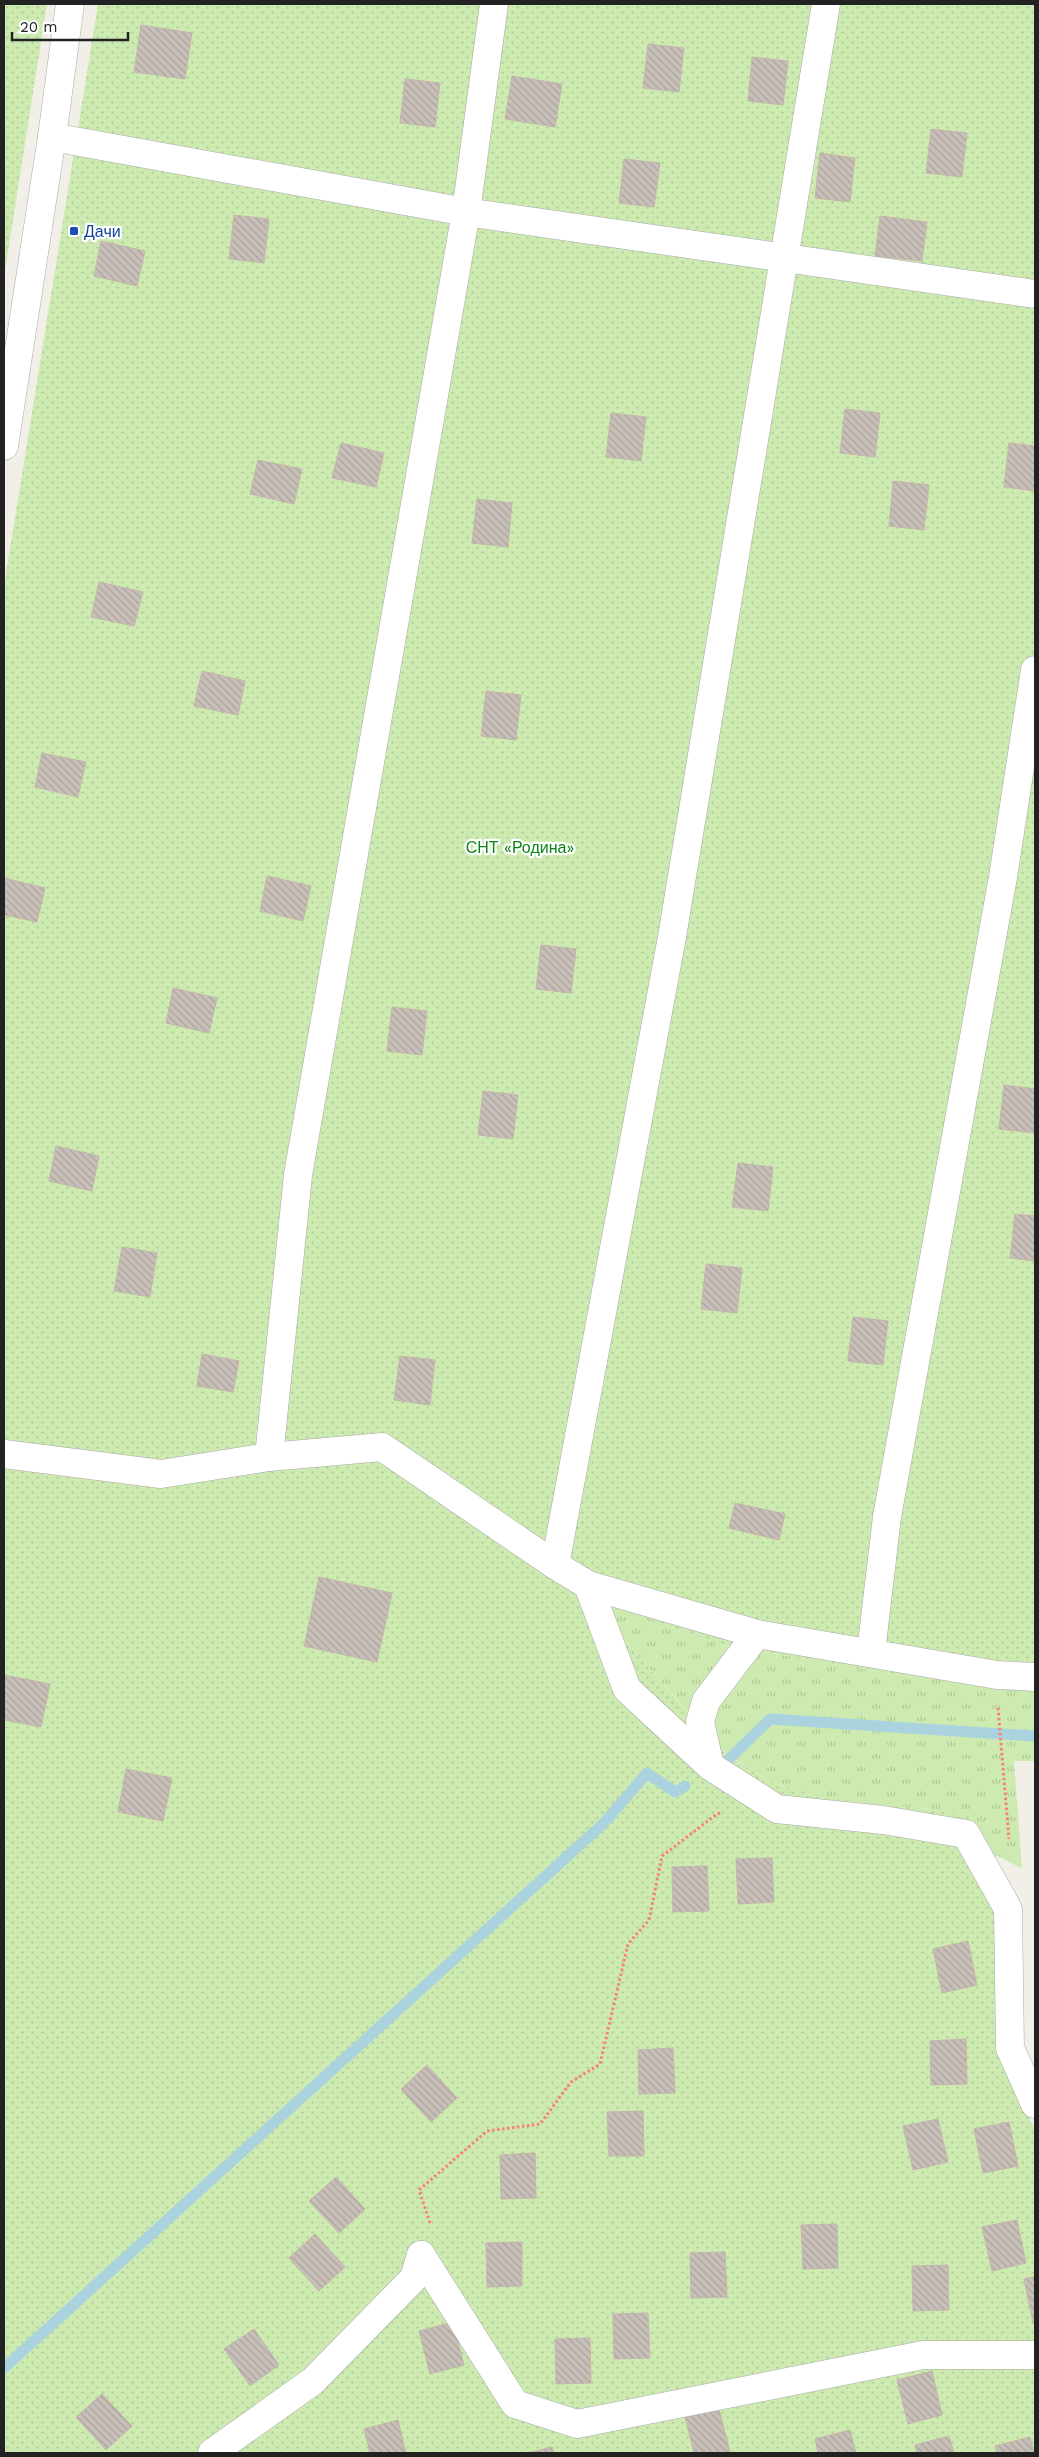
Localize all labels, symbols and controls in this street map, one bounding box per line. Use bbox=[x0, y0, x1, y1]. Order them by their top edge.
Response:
scale bar bbox=[12, 10, 129, 42]
text: 20 m bbox=[20, 18, 58, 36]
place label: Дачи bbox=[84, 222, 121, 241]
marker: Дачи bbox=[68, 225, 80, 237]
park label: СНТ «Родина» bbox=[466, 838, 574, 857]

